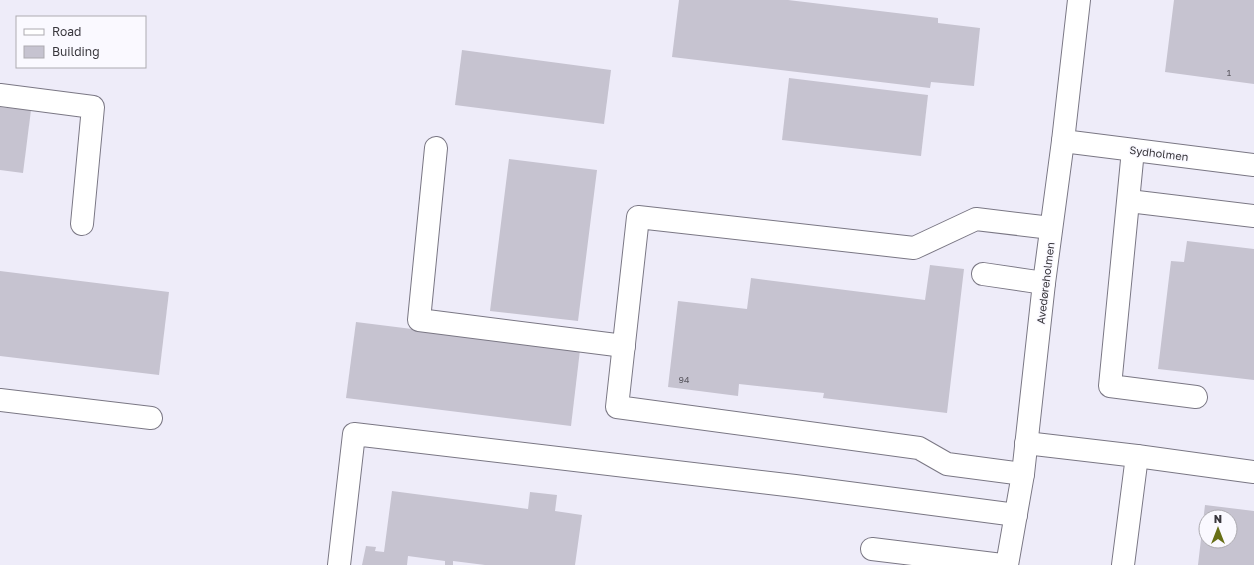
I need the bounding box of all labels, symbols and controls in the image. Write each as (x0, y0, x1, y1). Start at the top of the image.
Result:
legend (16, 16, 146, 68)
text: Road (52, 24, 81, 39)
text: Building (52, 44, 100, 59)
house number: 1 (1227, 67, 1232, 78)
street label: Sydholmen (1129, 143, 1189, 163)
street label: Avedøreholmen (1034, 241, 1056, 325)
house number: 94 (679, 374, 690, 385)
north arrow (1198, 509, 1238, 549)
text: N (1214, 512, 1222, 525)

